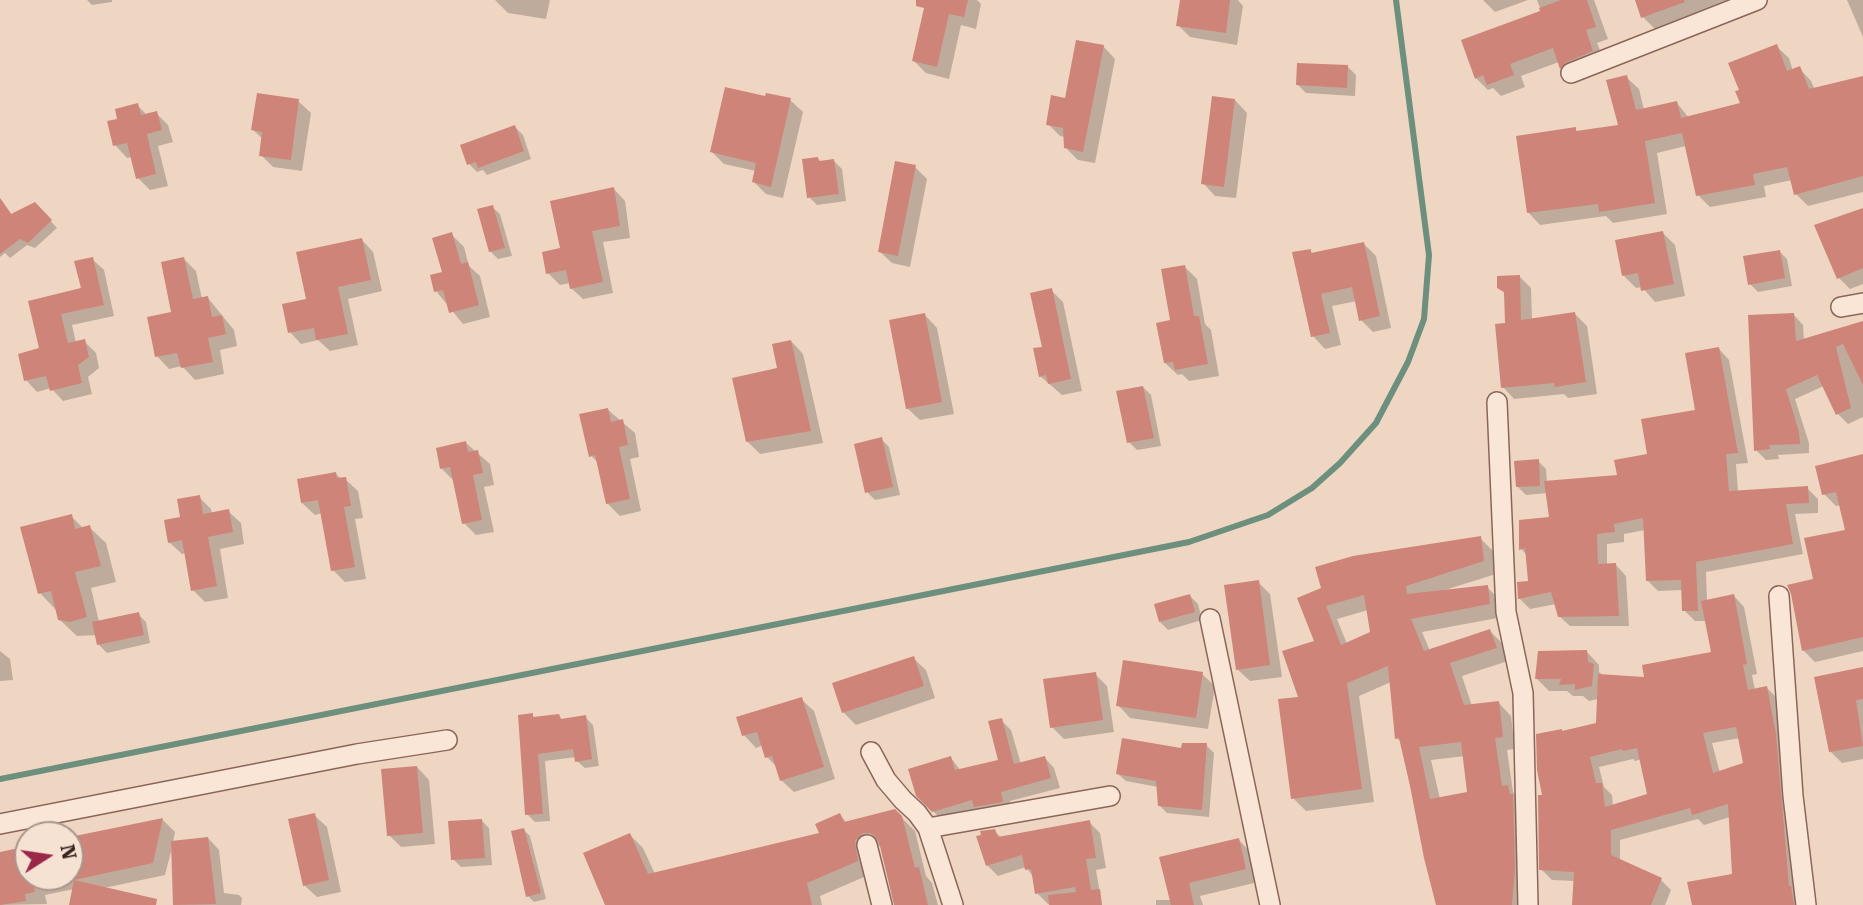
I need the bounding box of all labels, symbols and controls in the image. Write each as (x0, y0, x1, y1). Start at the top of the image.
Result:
north arrow (14, 821, 84, 891)
text: N (55, 842, 81, 861)

